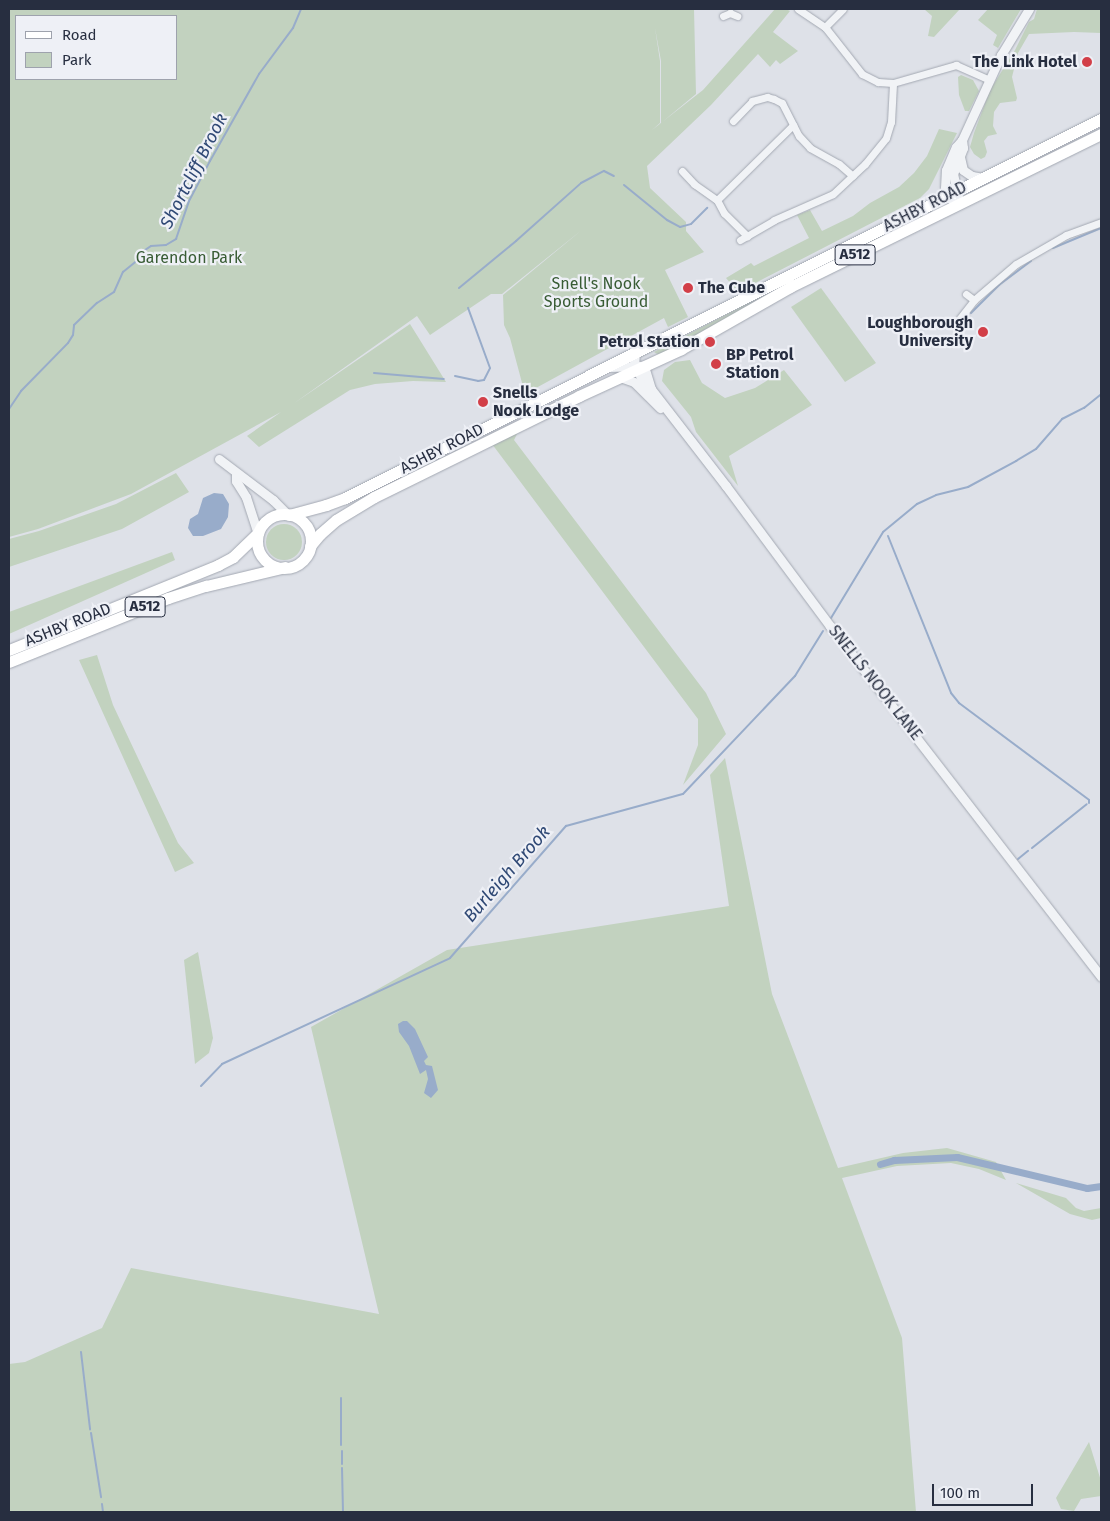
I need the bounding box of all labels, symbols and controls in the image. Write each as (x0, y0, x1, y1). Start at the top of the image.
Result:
legend (15, 15, 178, 80)
text: Road (62, 26, 97, 44)
text: Park (62, 51, 92, 69)
place label: The Link Hotel (972, 52, 1077, 72)
marker: The Link Hotel (1081, 56, 1093, 68)
water label: Shortcliff Brook (156, 110, 232, 232)
street label: ASHBY ROAD (880, 178, 970, 236)
road number: A512 (834, 242, 876, 268)
park label: Garendon Park (136, 248, 242, 268)
park label: Snell's Nook Sports Ground (544, 274, 648, 312)
place label: The Cube (698, 278, 765, 298)
marker: The Cube (682, 282, 694, 294)
place label: Loughborough University (867, 313, 973, 351)
marker: Loughborough University (977, 326, 989, 338)
place label: Petrol Station (599, 332, 700, 352)
marker: Petrol Station (704, 336, 716, 348)
place label: BP Petrol Station (726, 345, 793, 383)
marker: BP Petrol Station (710, 358, 722, 370)
place label: Snells Nook Lodge (493, 383, 579, 421)
marker: Snells Nook Lodge (477, 396, 489, 408)
street label: ASHBY ROAD (397, 420, 487, 478)
road number: A512 (124, 594, 166, 620)
street label: ASHBY ROAD (22, 599, 114, 651)
street label: SNELLS NOOK LANE (824, 622, 926, 744)
water label: Burleigh Brook (459, 821, 555, 927)
scale bar (935, 1474, 1036, 1506)
text: 100 m (940, 1484, 980, 1502)

